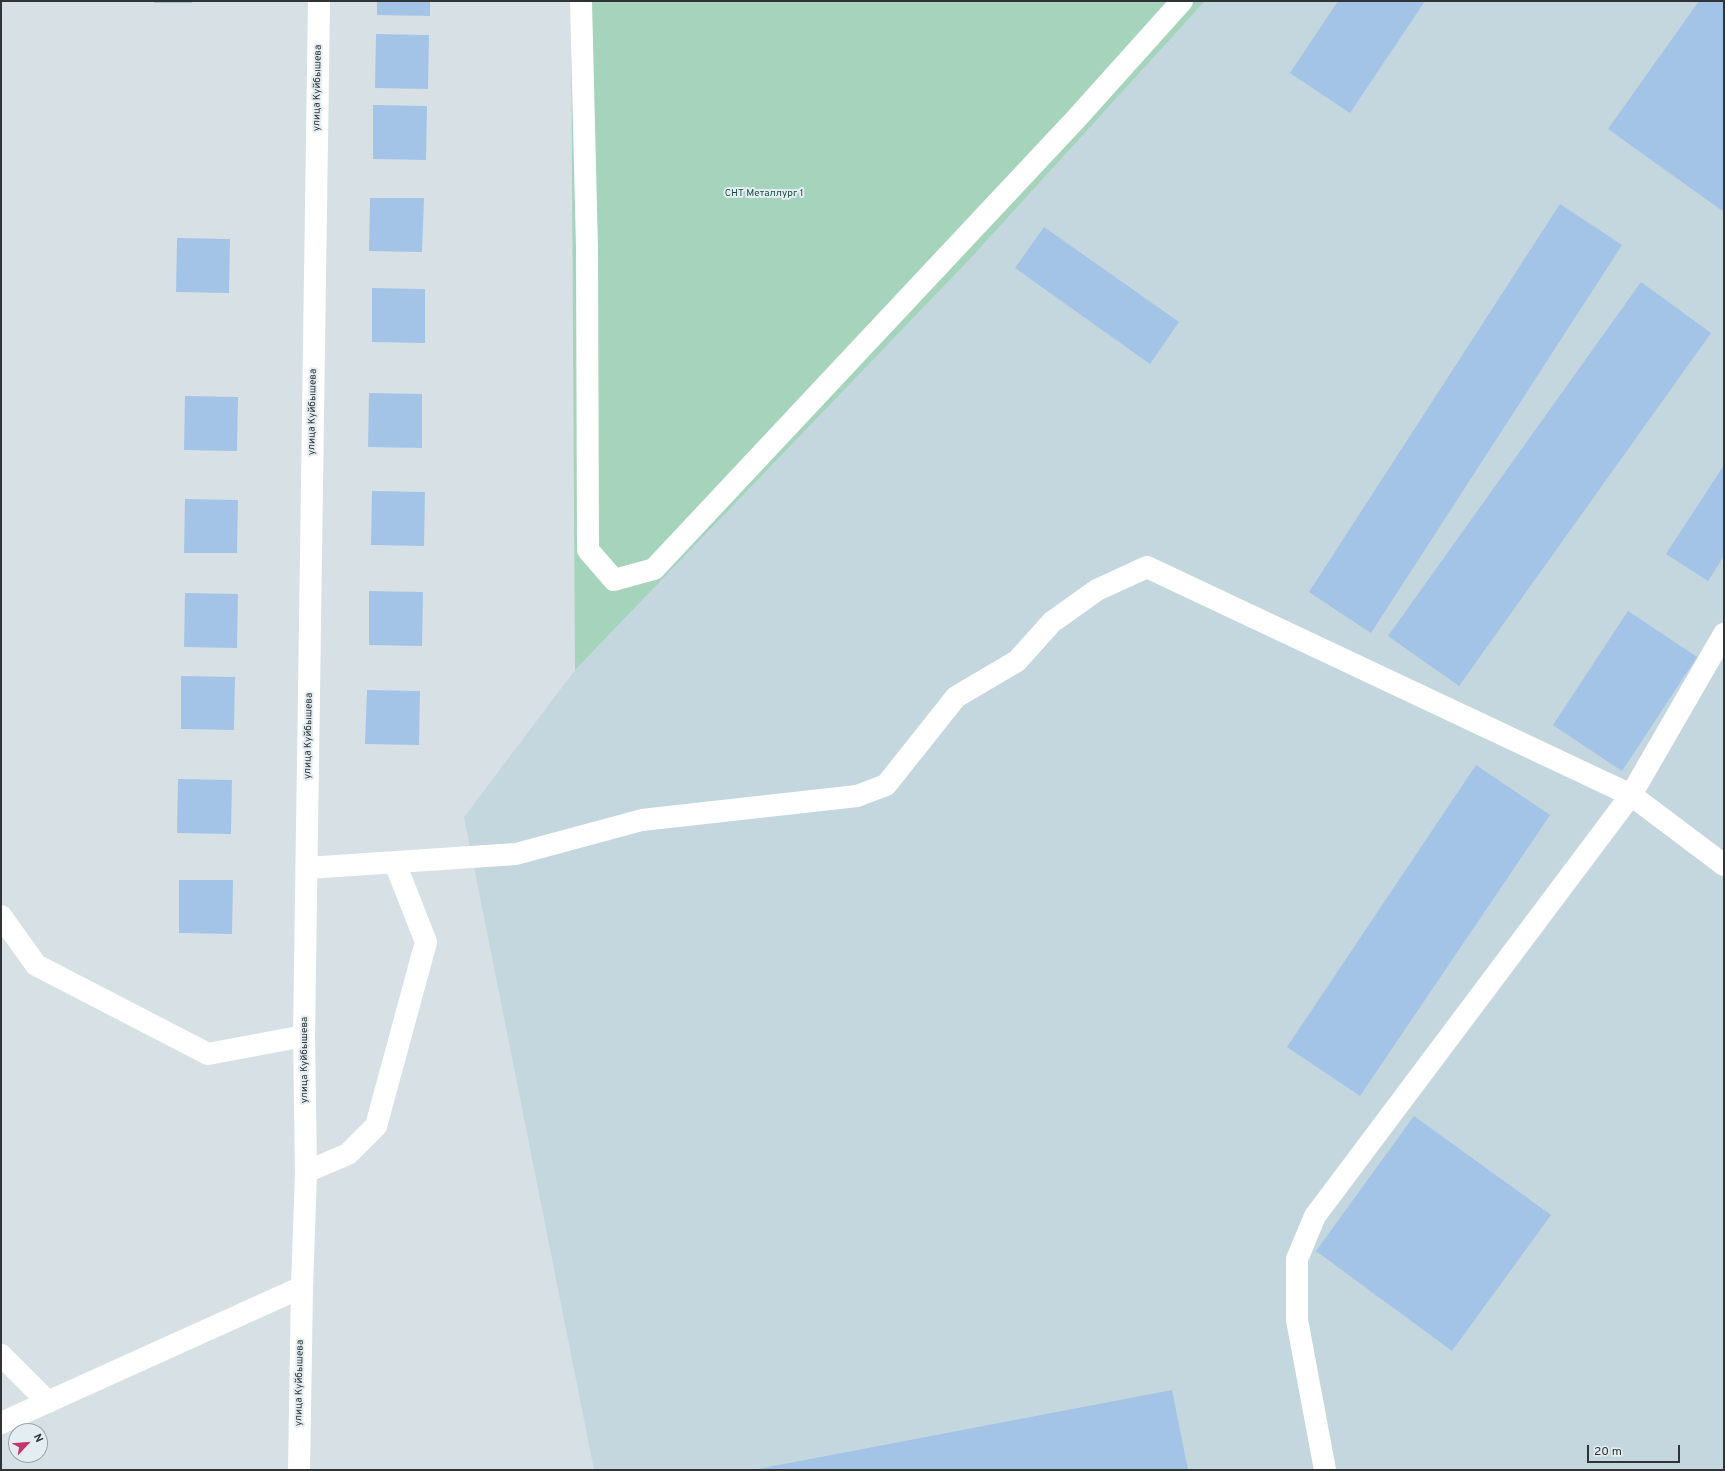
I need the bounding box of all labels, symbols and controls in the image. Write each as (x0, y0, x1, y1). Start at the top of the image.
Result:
street label: улица Куйбышева (311, 45, 325, 131)
park label: СНТ Металлург 1 (725, 188, 803, 200)
street label: улица Куйбышева (306, 369, 320, 455)
street label: улица Куйбышева (302, 693, 316, 779)
street label: улица Куйбышева (299, 1017, 311, 1103)
street label: улица Куйбышева (293, 1340, 307, 1426)
north arrow (8, 1423, 48, 1463)
text: N (30, 1432, 46, 1445)
scale bar (1589, 1437, 1682, 1463)
text: 20 m (1594, 1444, 1622, 1460)

